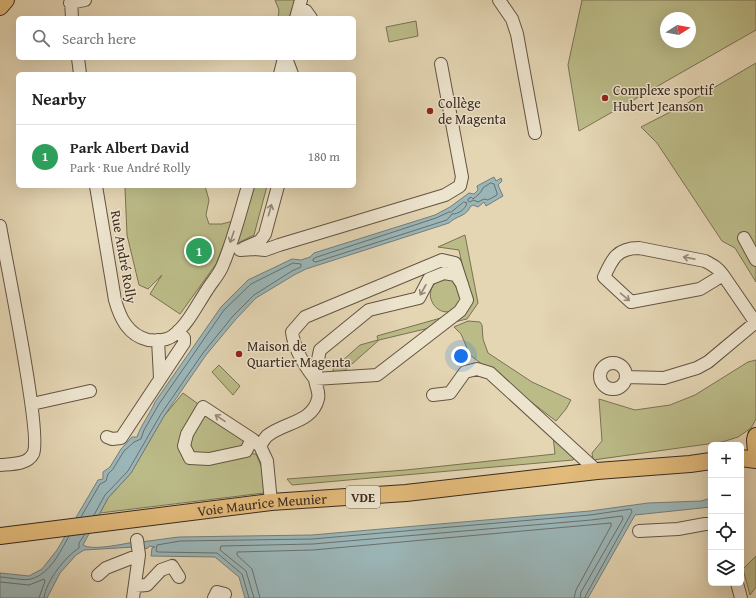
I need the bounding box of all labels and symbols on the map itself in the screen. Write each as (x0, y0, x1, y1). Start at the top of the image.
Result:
north arrow (660, 12, 696, 48)
place label: Complexe sportif Hubert Jeanson (613, 80, 714, 116)
place label: Collège de Magenta (438, 93, 507, 129)
marker: Complexe sportif Hubert Jeanson (600, 93, 610, 103)
marker: Collège de Magenta (425, 106, 435, 116)
one-way arrow (267, 204, 274, 217)
street label: Rue André Rolly (106, 209, 142, 305)
one-way arrow (228, 230, 236, 242)
pin: 1 (186, 236, 212, 266)
one-way arrow (683, 253, 696, 261)
one-way arrow (419, 284, 426, 296)
one-way arrow (620, 292, 631, 301)
place label: Maison de Quartier Magenta (247, 336, 351, 372)
your location (451, 346, 471, 366)
marker: Maison de Quartier Magenta (234, 349, 244, 359)
one-way arrow (215, 414, 226, 422)
road number: VDE (346, 486, 380, 508)
street label: Voie Maurice Meunier (196, 488, 328, 521)

